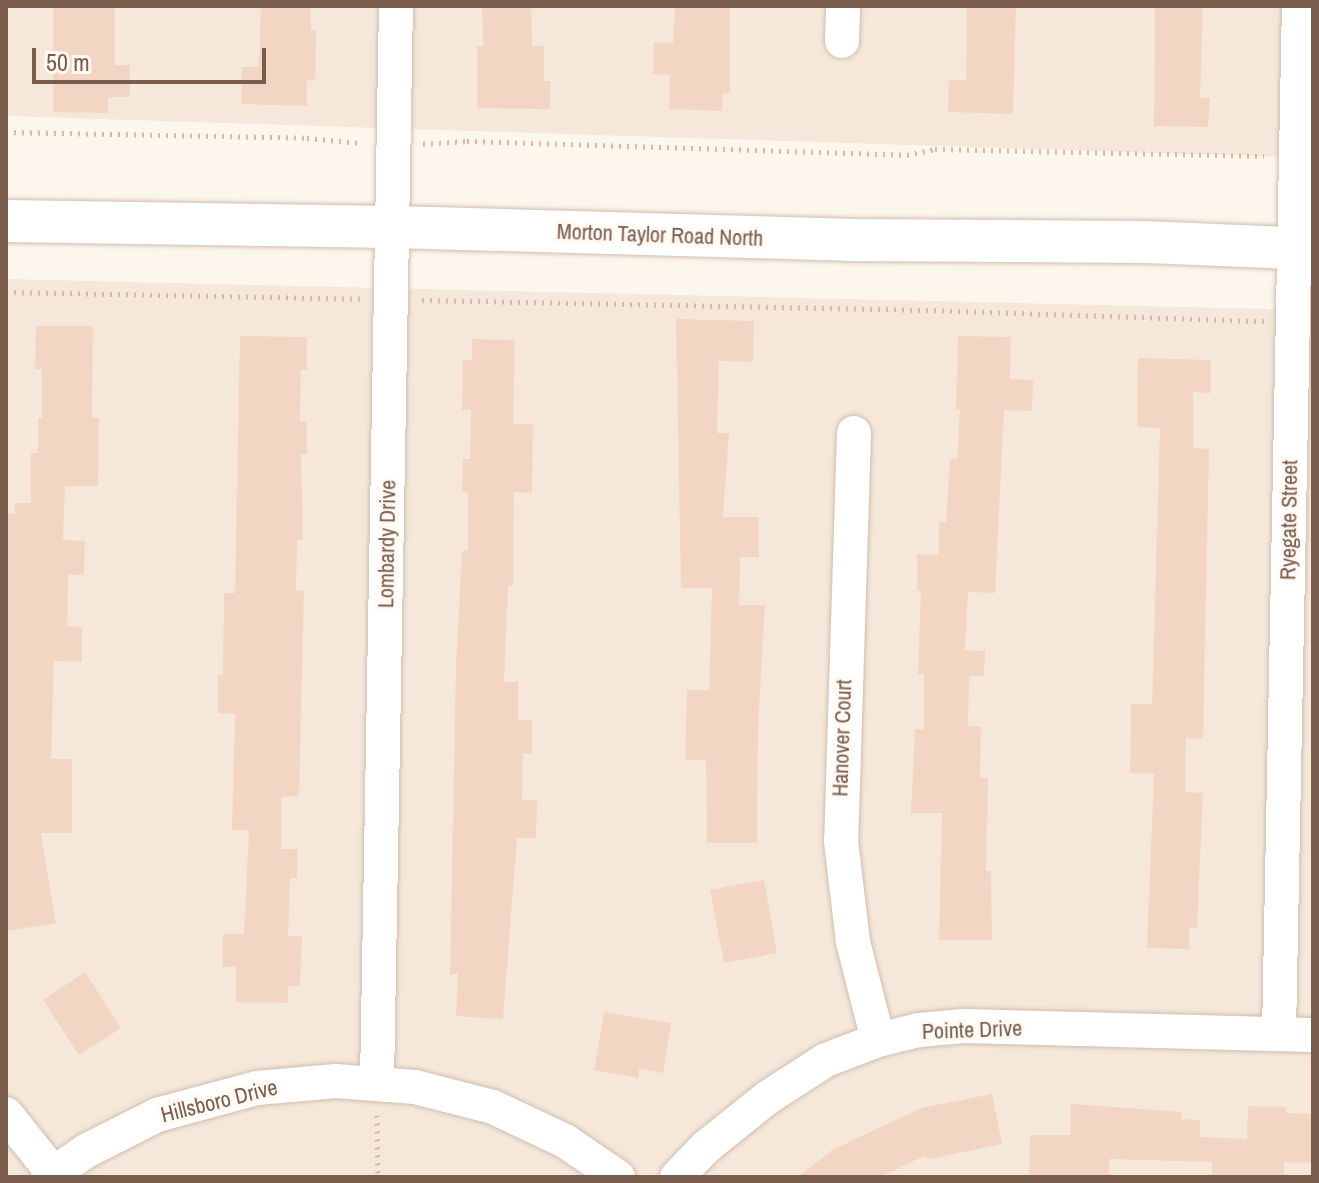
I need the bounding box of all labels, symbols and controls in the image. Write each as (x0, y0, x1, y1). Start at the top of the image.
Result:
scale bar (36, 32, 270, 82)
text: 50 m (46, 46, 90, 78)
street label: Morton Taylor Road North (556, 218, 764, 252)
street label: Ryegate Street (1275, 460, 1303, 580)
street label: Lombardy Drive (373, 480, 401, 608)
street label: Hanover Court (827, 679, 857, 797)
street label: Pointe Drive (921, 1015, 1023, 1045)
street label: Hillsboro Drive (158, 1074, 280, 1128)

